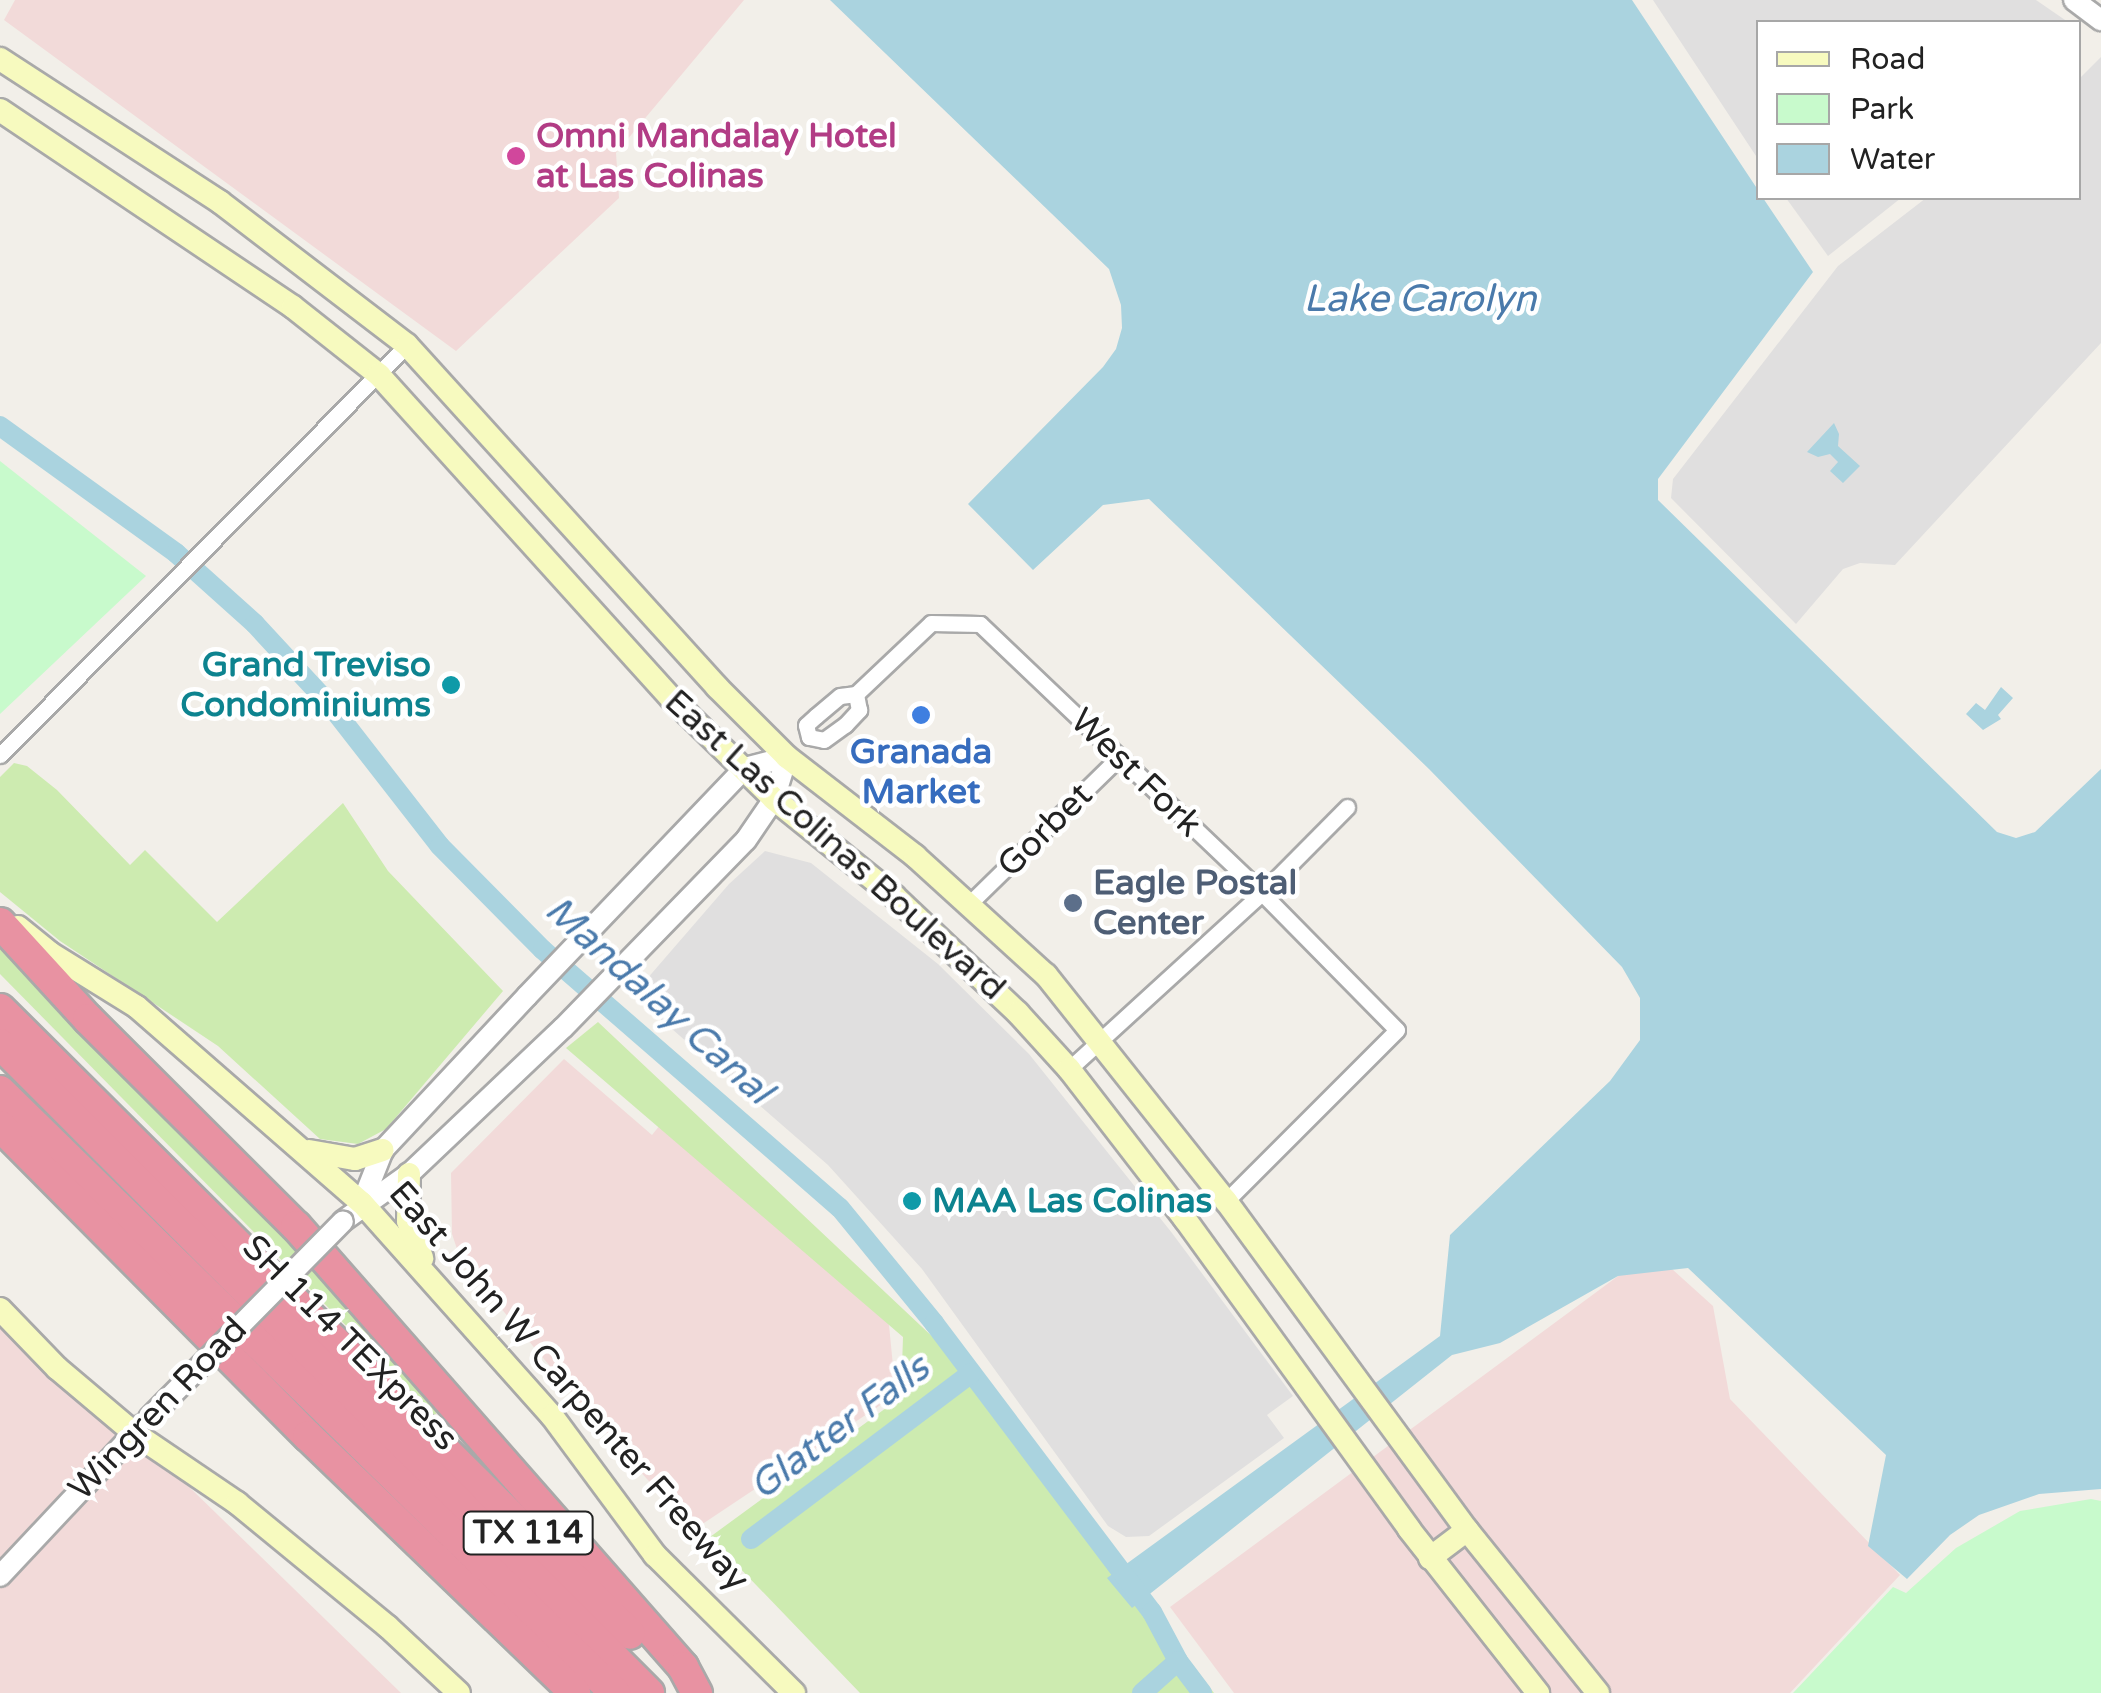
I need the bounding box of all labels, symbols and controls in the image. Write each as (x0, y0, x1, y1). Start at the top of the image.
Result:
legend (1756, 20, 2081, 200)
text: Road (1850, 41, 1925, 78)
text: Park (1850, 91, 1914, 128)
place label: Omni Mandalay Hotel at Las Colinas (536, 115, 897, 197)
text: Water (1850, 141, 1935, 178)
marker: Omni Mandalay Hotel at Las Colinas (505, 145, 527, 167)
water label: Lake Carolyn (1304, 277, 1536, 323)
place label: Grand Treviso Condominiums (180, 644, 431, 726)
marker: Grand Treviso Condominiums (440, 674, 462, 696)
street label: East Las Colinas Boulevard (656, 681, 1014, 1009)
street label: West Fork (1062, 700, 1210, 846)
marker: Granada Market (910, 704, 932, 726)
place label: Granada Market (850, 731, 992, 813)
street label: Gorbet (989, 774, 1101, 886)
place label: Eagle Postal Center (1093, 862, 1297, 944)
water label: Mandalay Canal (535, 887, 781, 1115)
marker: Eagle Postal Center (1062, 892, 1084, 914)
street label: East John W Carpenter Freeway (380, 1173, 758, 1599)
place label: MAA Las Colinas (932, 1180, 1212, 1222)
marker: MAA Las Colinas (901, 1190, 923, 1212)
street label: SH 114 TEXpress (234, 1227, 466, 1459)
street label: Wingren Road (60, 1309, 256, 1509)
water label: Glatter Falls (741, 1346, 939, 1510)
road number: TX 114 (460, 1506, 596, 1560)

